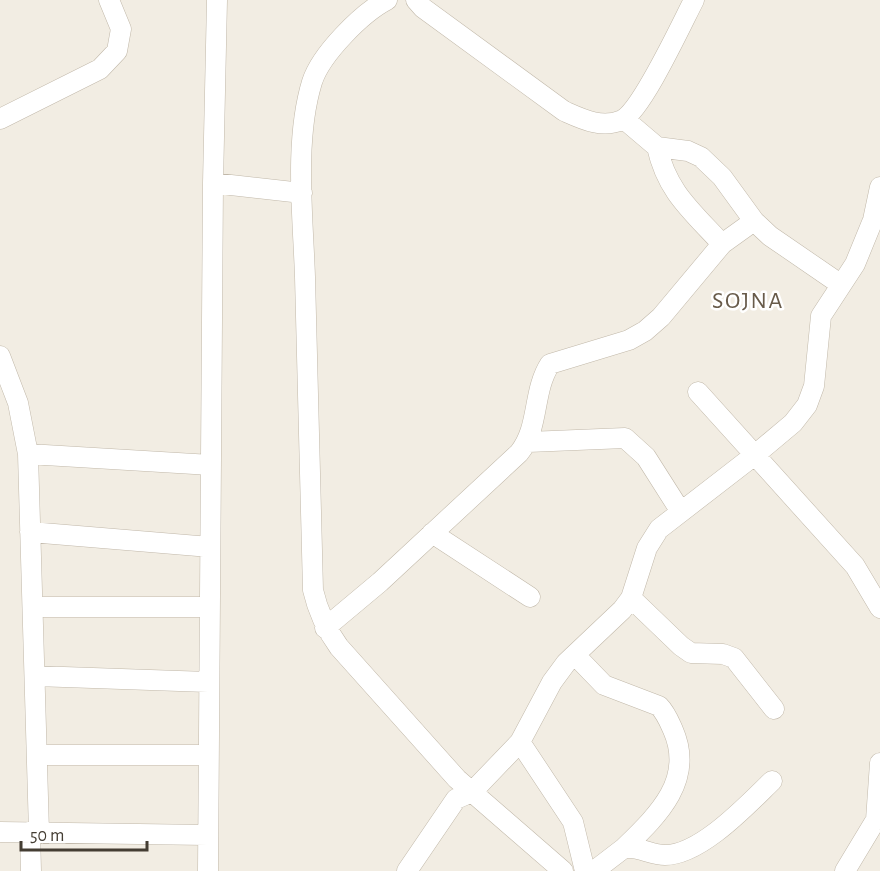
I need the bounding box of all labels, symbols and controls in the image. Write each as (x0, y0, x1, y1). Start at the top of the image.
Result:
district label: SOJNA (712, 289, 784, 313)
scale bar (21, 814, 147, 852)
text: 50 m (30, 827, 64, 845)

